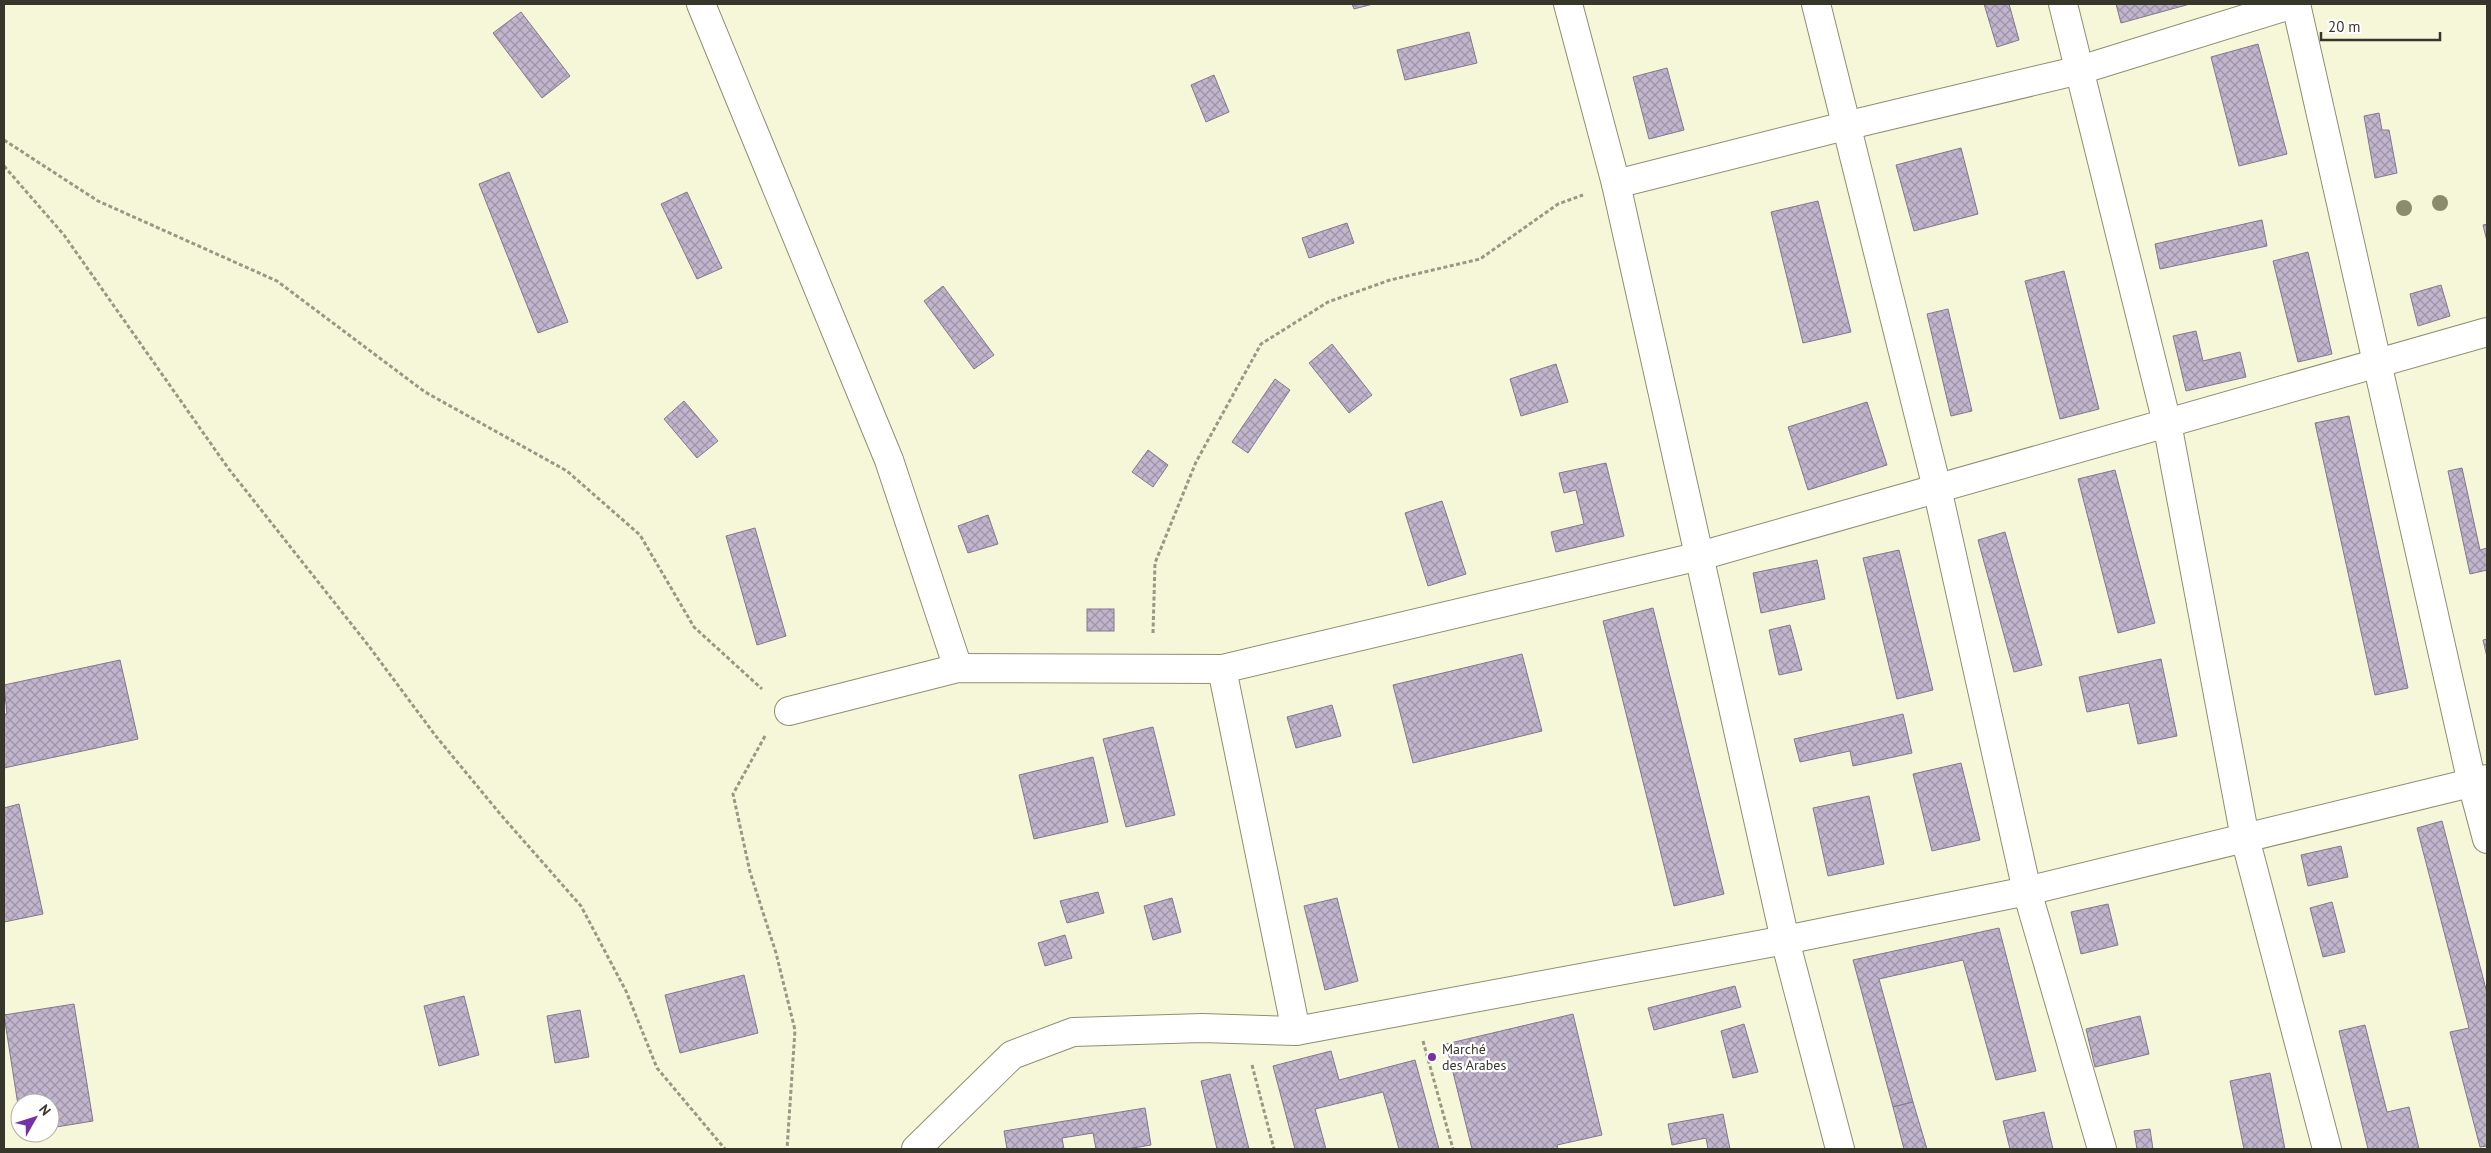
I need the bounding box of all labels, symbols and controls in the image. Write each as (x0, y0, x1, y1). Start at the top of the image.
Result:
scale bar (2321, 10, 2440, 42)
text: 20 m (2328, 17, 2361, 36)
place label: Marché des Arabes (1442, 1040, 1506, 1074)
marker: Marché des Arabes (1426, 1051, 1438, 1063)
north arrow (10, 1093, 60, 1143)
text: N (35, 1101, 55, 1119)

